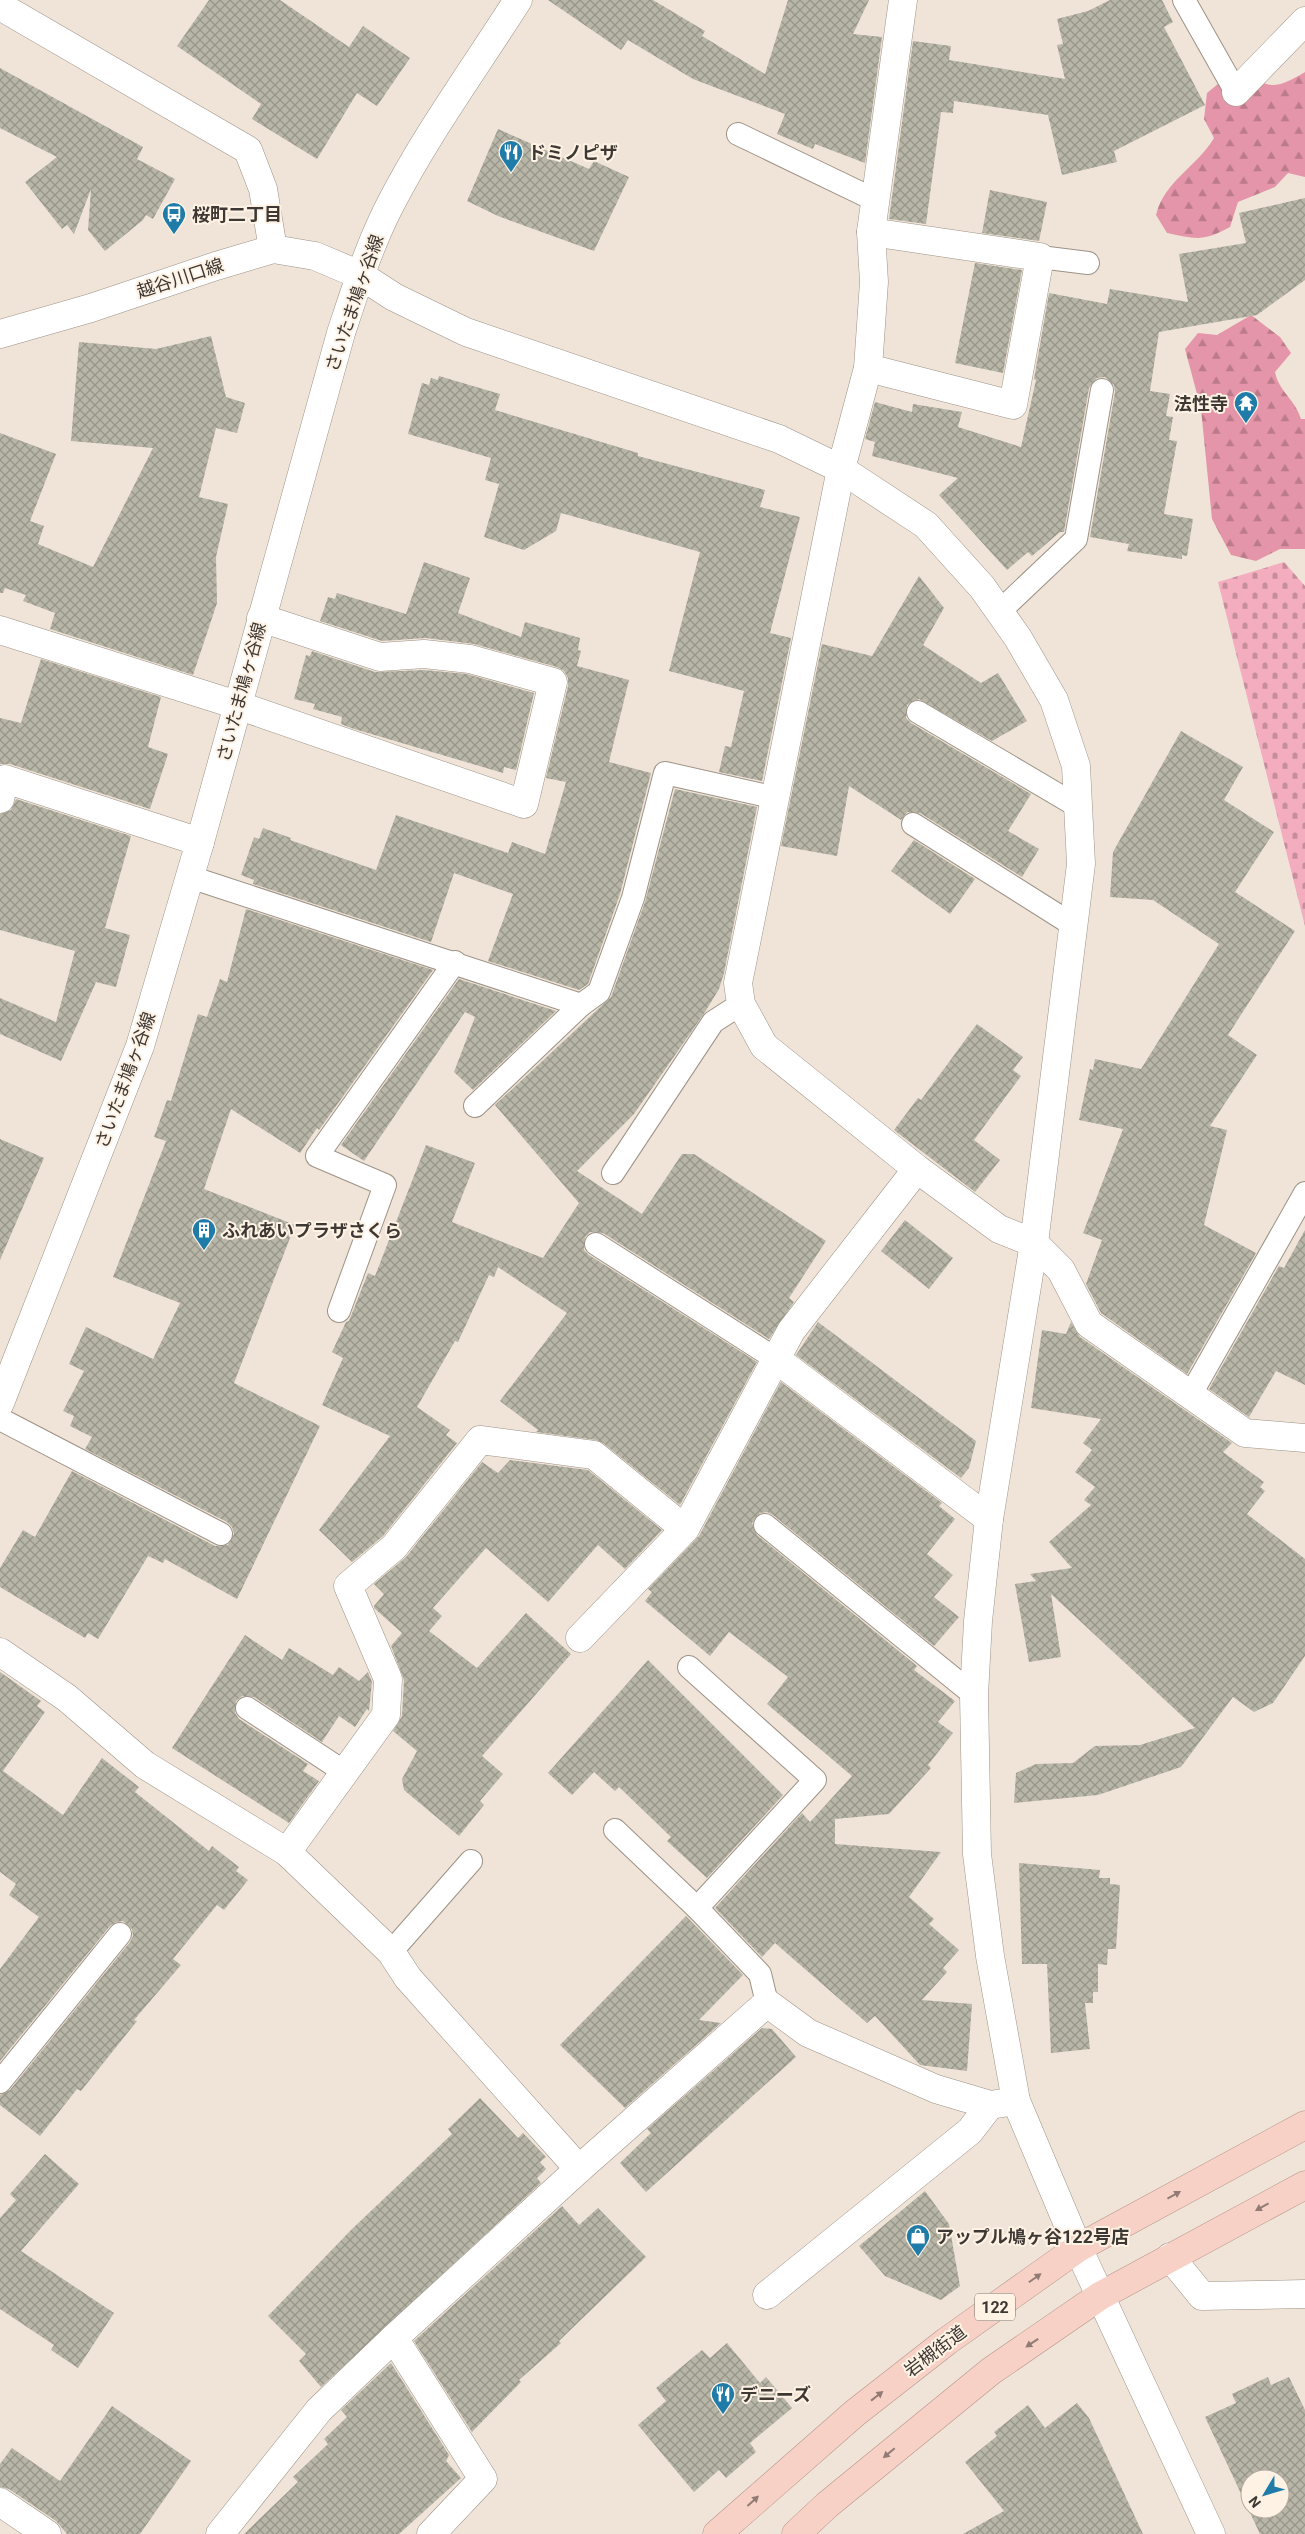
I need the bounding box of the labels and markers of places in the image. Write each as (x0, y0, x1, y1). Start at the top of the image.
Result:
restaurant icon: ドミノピザ (498, 139, 524, 173)
place label: ドミノピザ (528, 142, 618, 163)
bus stop icon: 桜町二丁目 (161, 201, 187, 235)
place label: 桜町二丁目 (192, 204, 282, 225)
temple icon: 法性寺 (1233, 390, 1259, 424)
place label: 法性寺 (1174, 393, 1228, 414)
building icon: ふれあいプラザさくら (191, 1217, 217, 1251)
place label: ふれあいプラザさくら (222, 1220, 402, 1241)
shop icon: アップル鳩ヶ谷122号店 (905, 2223, 931, 2257)
place label: アップル鳩ヶ谷122号店 (936, 2226, 1129, 2247)
restaurant icon: デニーズ (710, 2381, 736, 2415)
place label: デニーズ (740, 2384, 811, 2405)

